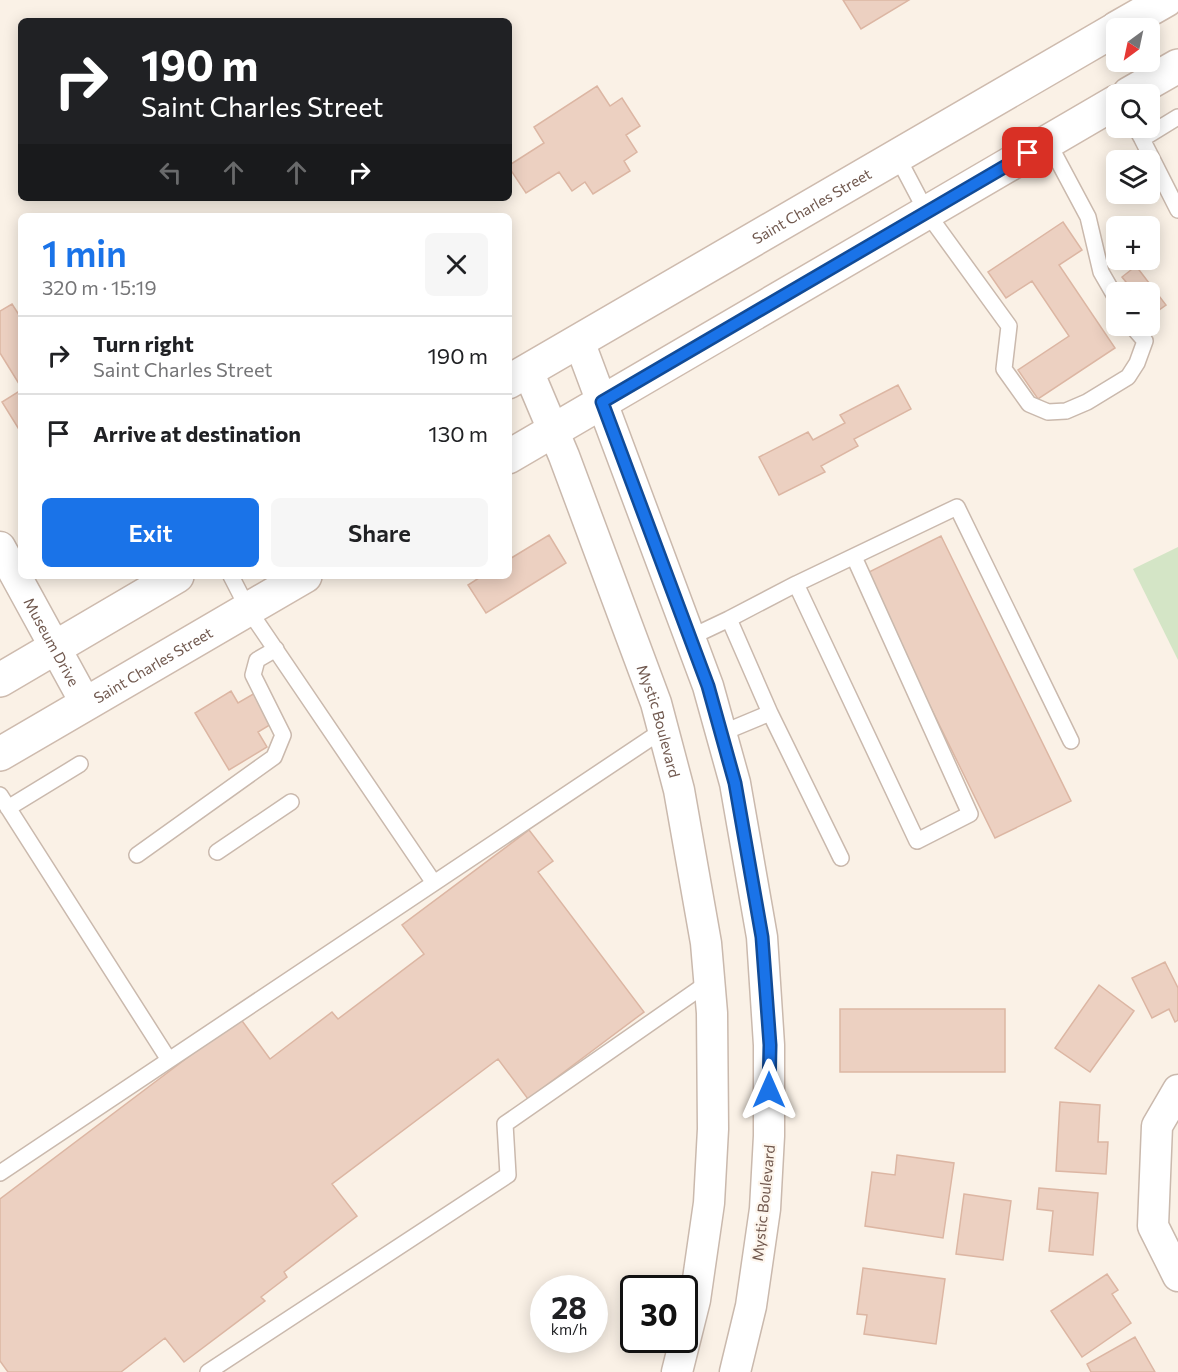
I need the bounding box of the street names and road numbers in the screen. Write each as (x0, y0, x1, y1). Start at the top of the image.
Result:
street label: Saint Charles Street (749, 164, 874, 247)
street label: Museum Drive (20, 594, 83, 689)
street label: Saint Charles Street (90, 623, 216, 707)
street label: Mystic Boulevard (633, 662, 684, 779)
street label: Mystic Boulevard (748, 1144, 778, 1262)

